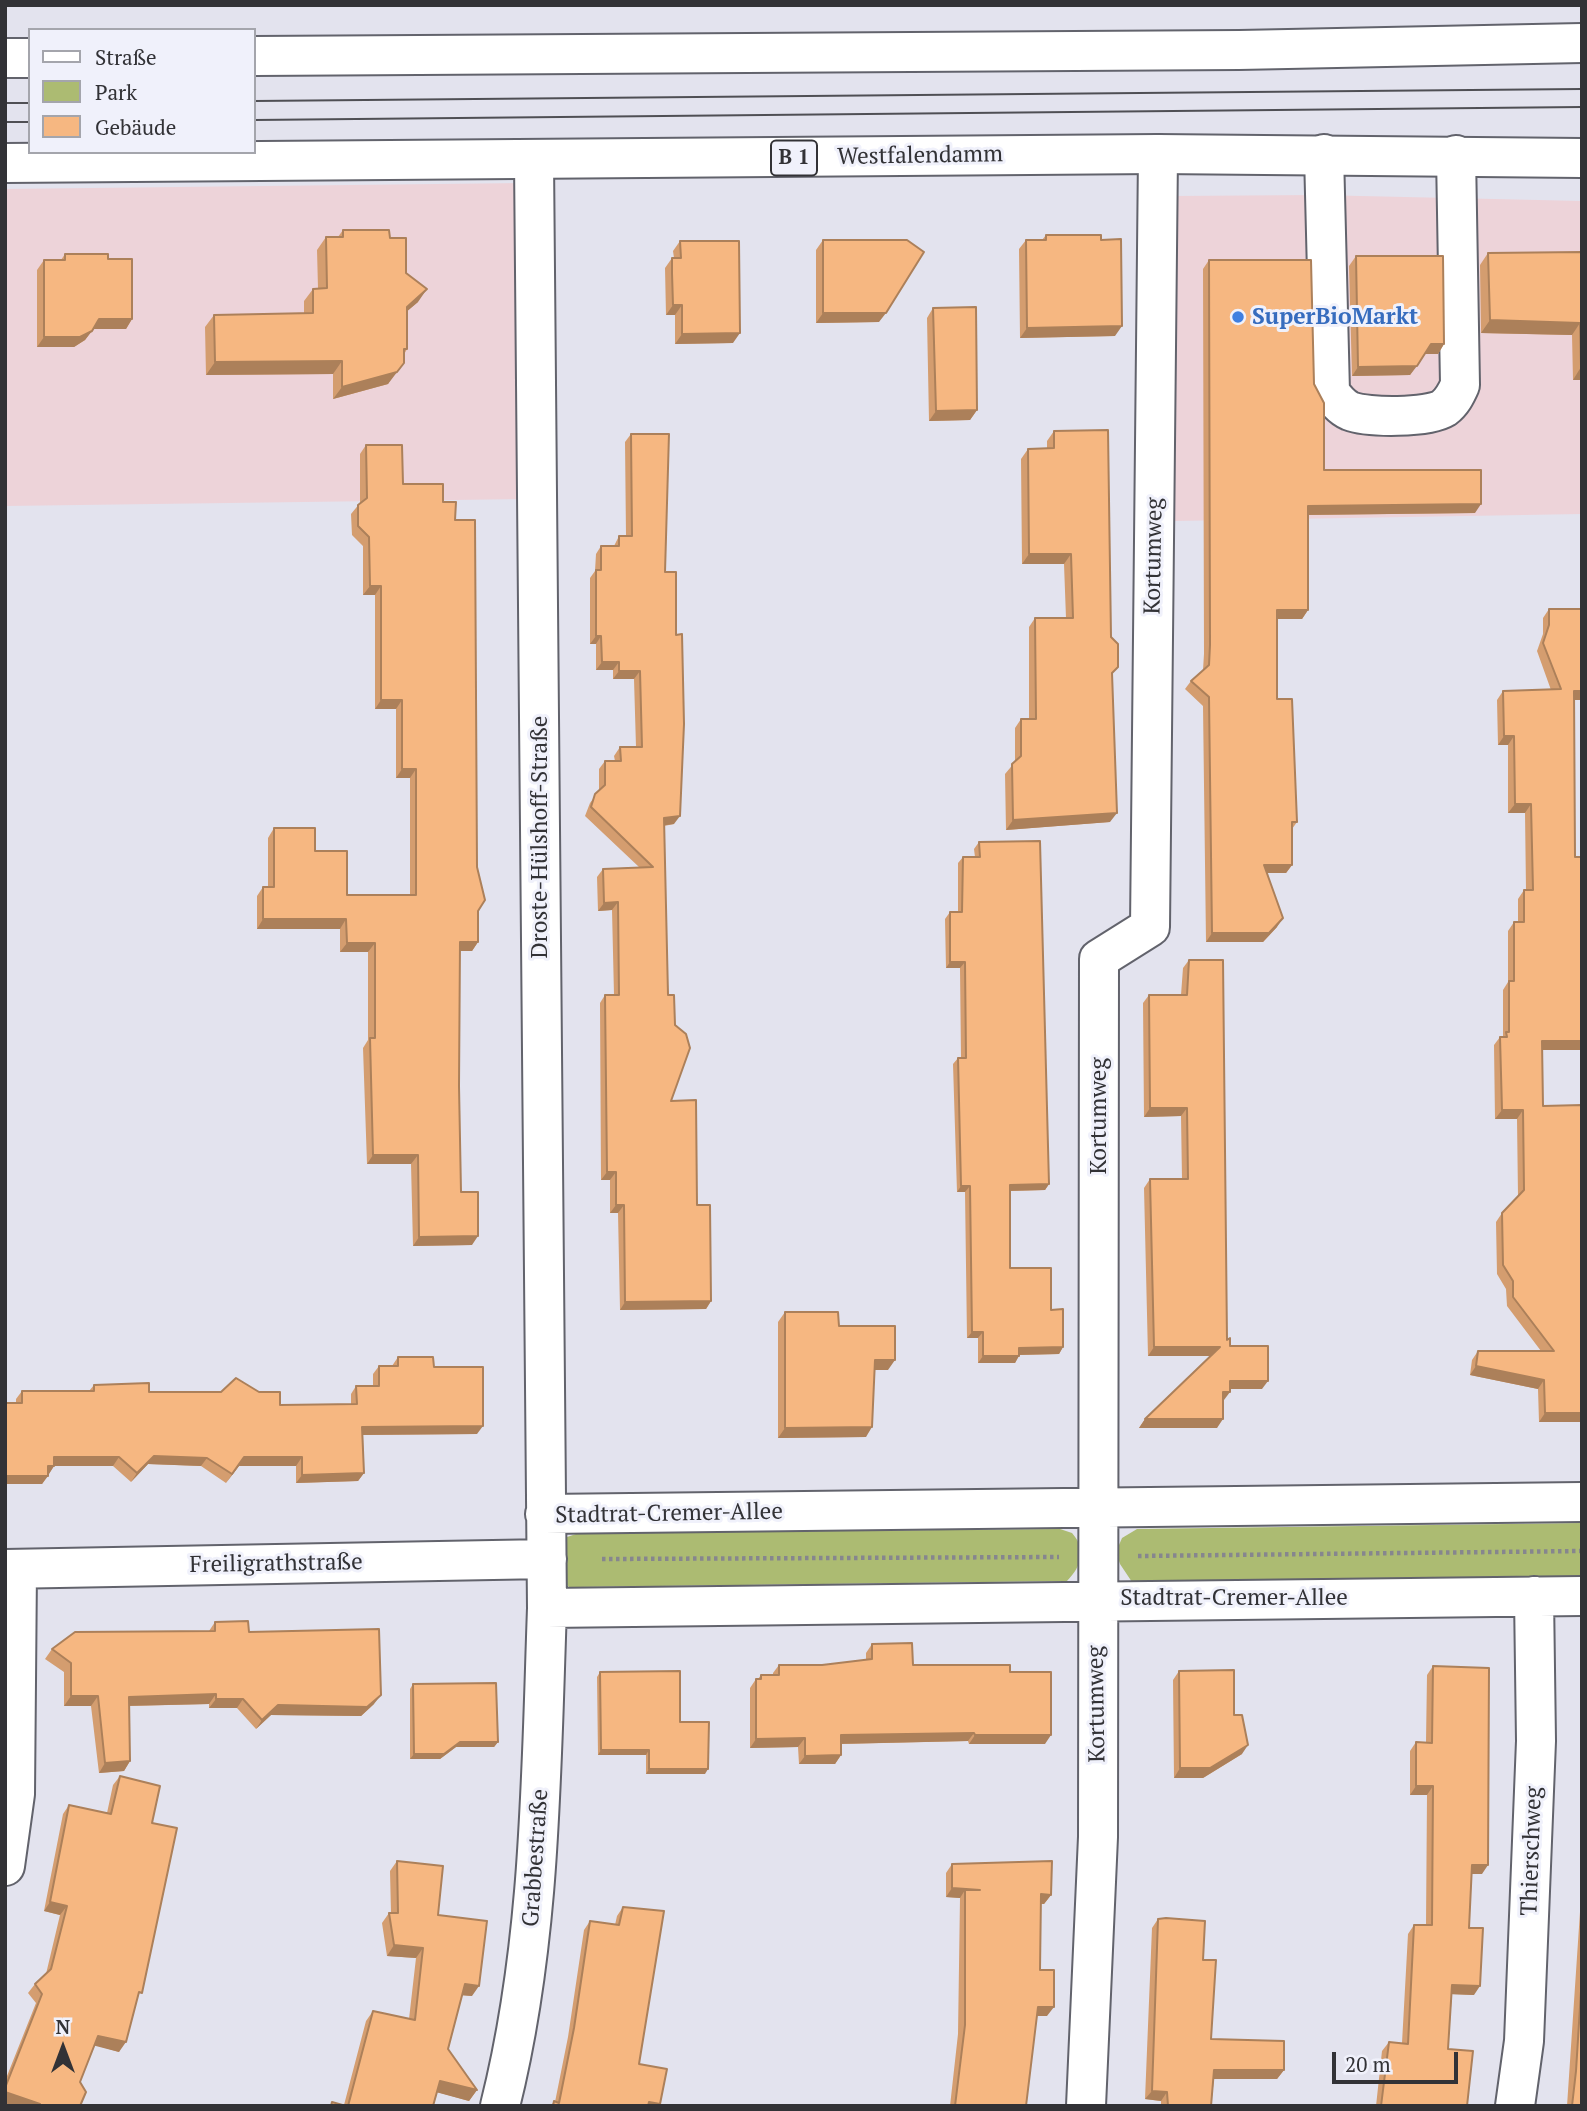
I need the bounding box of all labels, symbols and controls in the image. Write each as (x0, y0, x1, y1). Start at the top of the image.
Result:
legend (28, 28, 256, 154)
text: Straße (95, 43, 157, 71)
text: Park (95, 78, 137, 106)
text: Gebäude (95, 113, 176, 141)
road number: B 1 (771, 140, 817, 176)
street label: Westfalendamm (837, 141, 1003, 171)
place label: SuperBioMarkt (1252, 303, 1418, 331)
marker: SuperBioMarkt (1230, 309, 1246, 325)
street label: Kortumweg (1139, 497, 1169, 615)
street label: Droste-Hülshoff-Straße (526, 716, 554, 958)
street label: Kortumweg (1085, 1057, 1113, 1175)
street label: Stadtrat-Cremer-Allee (555, 1498, 783, 1530)
street label: Freiligrathstraße (189, 1549, 363, 1579)
street label: Stadtrat-Cremer-Allee (1120, 1584, 1348, 1612)
street label: Kortumweg (1082, 1645, 1112, 1763)
street label: Thierschweg (1516, 1786, 1548, 1916)
street label: Grabbestraße (517, 1788, 555, 1928)
north arrow (28, 2013, 98, 2083)
text: N (56, 2014, 70, 2039)
scale bar (1335, 2038, 1461, 2082)
text: 20 m (1345, 2050, 1391, 2078)

